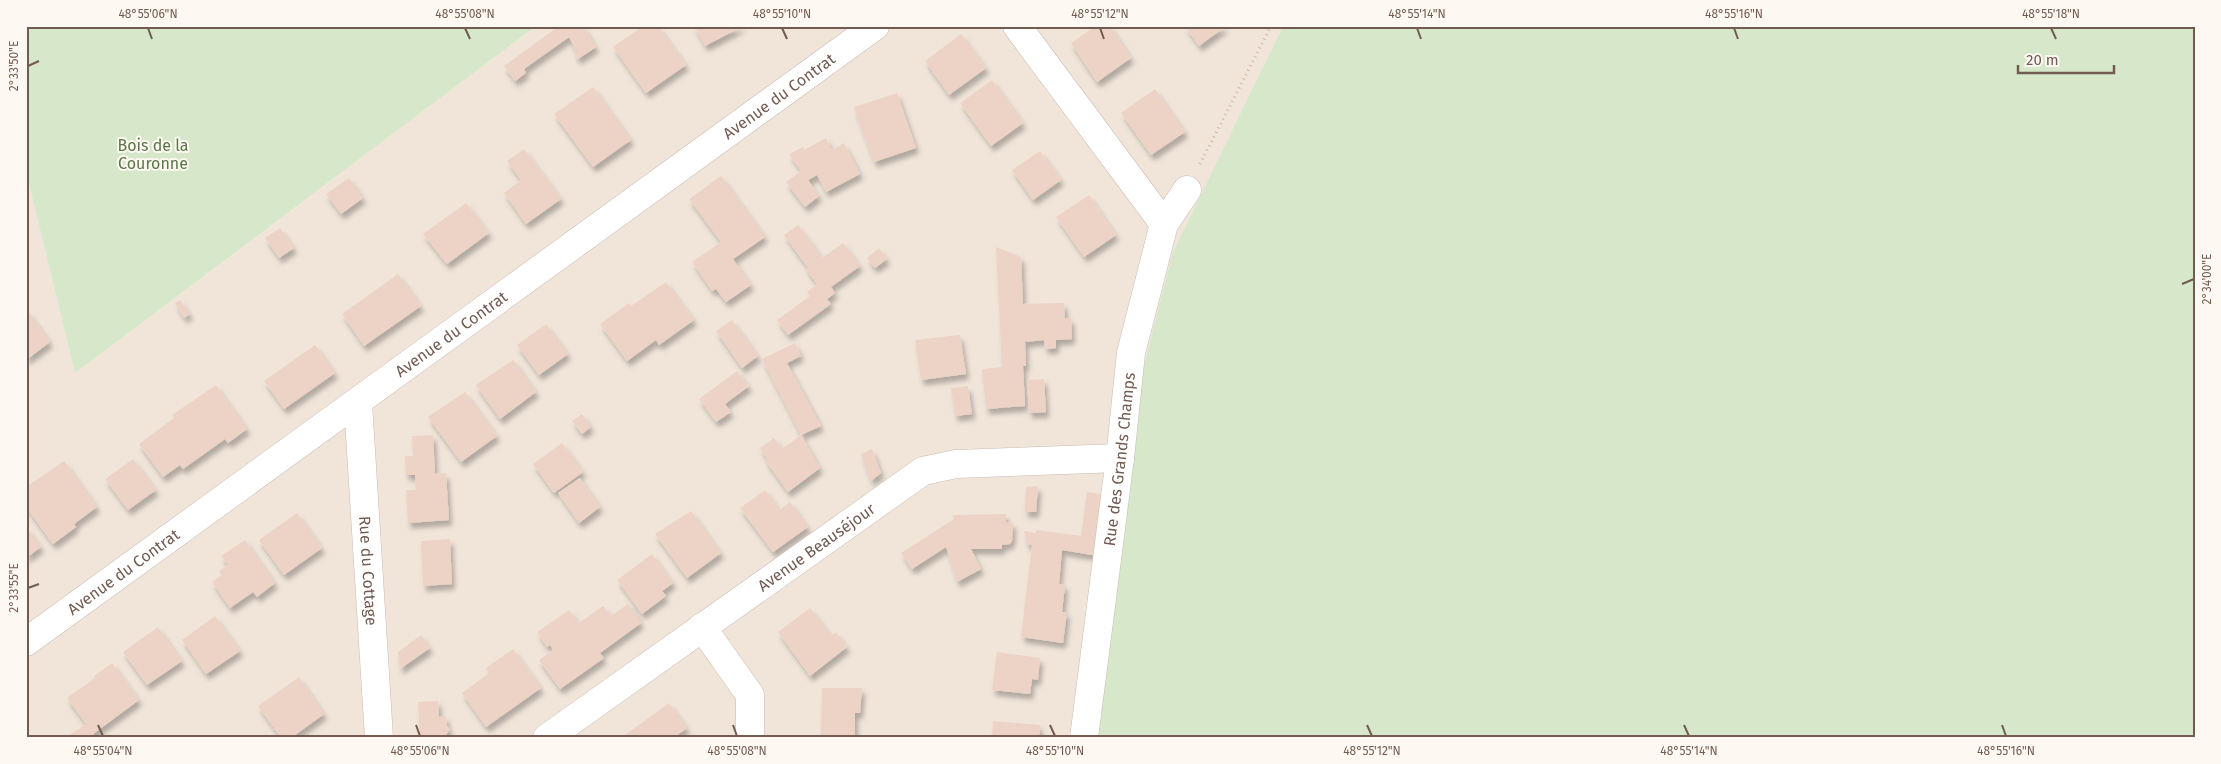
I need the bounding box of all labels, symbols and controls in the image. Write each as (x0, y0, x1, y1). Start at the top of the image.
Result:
text: 48°55'06"N (118, 7, 178, 21)
text: 48°55'08"N (435, 7, 495, 21)
text: 48°55'10"N (753, 7, 811, 21)
text: 48°55'12"N (1071, 7, 1129, 21)
text: 48°55'14"N (1388, 7, 1446, 21)
text: 48°55'16"N (1705, 7, 1763, 21)
text: 48°55'18"N (2022, 7, 2080, 21)
text: 2°33'50"E (7, 41, 21, 91)
scale bar (2018, 42, 2115, 74)
street label: Avenue du Contrat (719, 49, 839, 143)
text: 20 m (2026, 51, 2059, 69)
park label: Bois de la Couronne (117, 136, 189, 173)
text: 2°34'00"E (2200, 254, 2214, 304)
street label: Avenue du Contrat (391, 287, 511, 381)
street label: Rue des Grands Champs (1100, 371, 1139, 547)
street label: Avenue Beauséjour (754, 499, 879, 595)
street label: Rue du Cottage (355, 515, 381, 626)
street label: Avenue du Contrat (64, 525, 183, 619)
text: 2°33'55"E (7, 563, 21, 613)
text: 48°55'04"N (74, 744, 132, 758)
text: 48°55'06"N (390, 744, 450, 758)
text: 48°55'08"N (707, 744, 767, 758)
text: 48°55'10"N (1026, 744, 1084, 758)
text: 48°55'12"N (1343, 744, 1401, 758)
text: 48°55'14"N (1660, 744, 1718, 758)
text: 48°55'16"N (1977, 744, 2035, 758)

